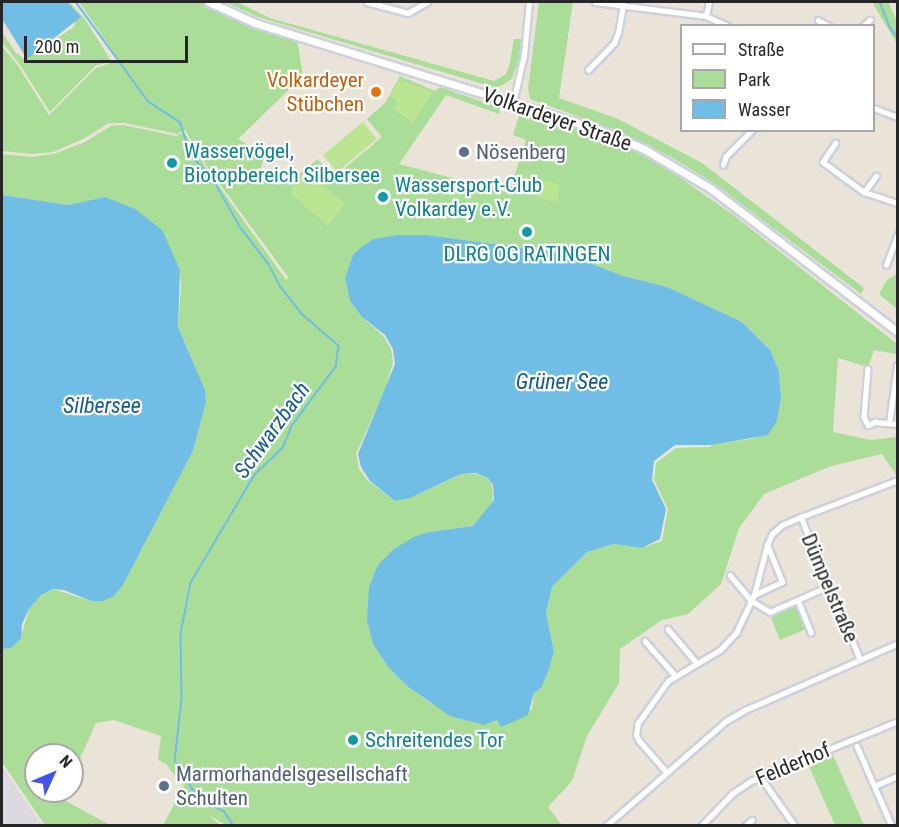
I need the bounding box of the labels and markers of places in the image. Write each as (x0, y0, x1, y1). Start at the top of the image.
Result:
place label: Volkardeyer Stübchen (267, 67, 364, 117)
marker: Volkardeyer Stübchen (369, 85, 383, 99)
place label: Wasservögel, Biotopbereich Silbersee (184, 138, 380, 188)
place label: Nösenberg (476, 139, 566, 165)
marker: Nösenberg (457, 145, 471, 159)
marker: Wasservögel, Biotopbereich Silbersee (165, 156, 179, 170)
place label: Wassersport-Club Volkardey e.V. (395, 172, 542, 222)
marker: Wassersport-Club Volkardey e.V. (376, 190, 390, 204)
marker: DLRG OG RATINGEN (520, 225, 534, 239)
place label: DLRG OG RATINGEN (443, 241, 611, 267)
place label: Schreitendes Tor (365, 727, 504, 753)
marker: Schreitendes Tor (346, 733, 360, 747)
place label: Marmorhandelsgesellschaft Schulten (176, 761, 408, 811)
marker: Marmorhandelsgesellschaft Schulten (157, 779, 171, 793)

